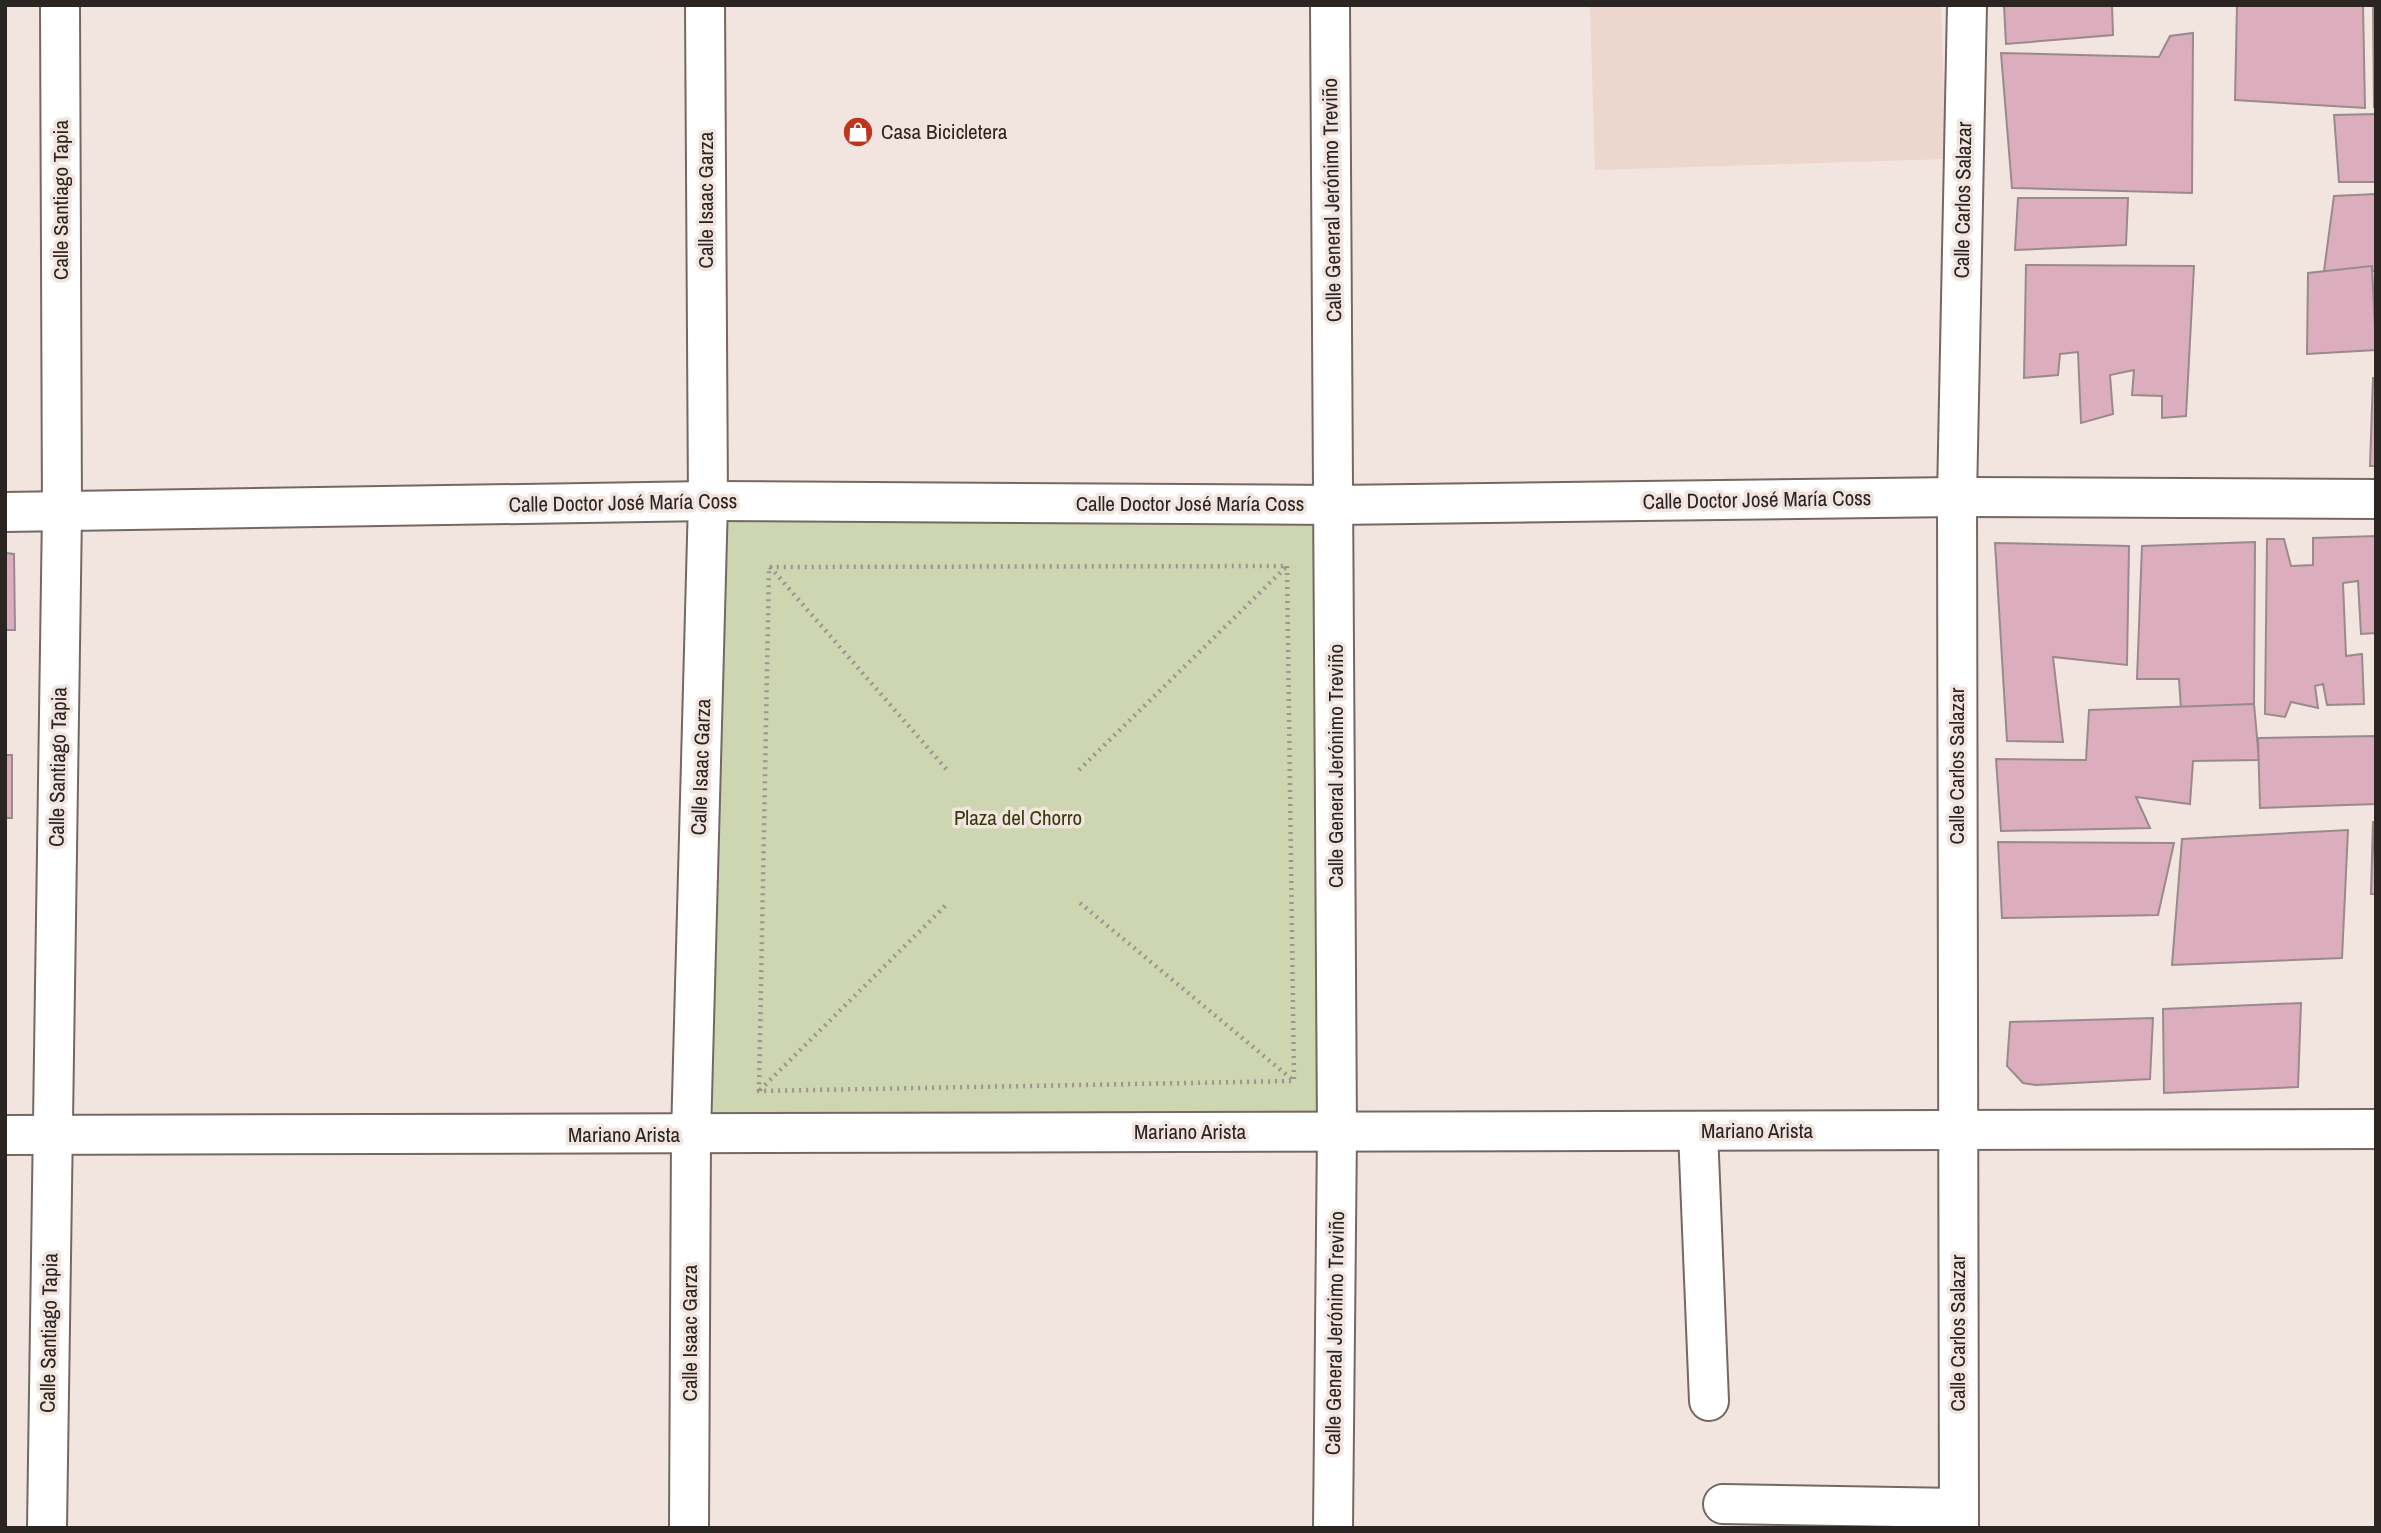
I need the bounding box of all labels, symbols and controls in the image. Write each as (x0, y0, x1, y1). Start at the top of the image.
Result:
street label: Calle General Jerónimo Treviño (1315, 78, 1348, 322)
shop icon: Casa Bicicletera (841, 115, 875, 149)
place label: Casa Bicicletera (881, 117, 1008, 146)
street label: Calle Santiago Tapia (46, 120, 75, 280)
street label: Calle Carlos Salazar (1947, 121, 1978, 279)
street label: Calle Isaac Garza (691, 131, 720, 268)
street label: Calle Doctor José María Coss (1642, 483, 1872, 516)
street label: Calle Doctor José María Coss (508, 486, 738, 519)
street label: Calle Doctor José María Coss (1076, 489, 1304, 518)
street label: Calle General Jerónimo Treviño (1321, 644, 1350, 888)
street label: Calle Santiago Tapia (42, 686, 73, 847)
street label: Calle Carlos Salazar (1942, 687, 1971, 844)
street label: Calle Isaac Garza (684, 698, 717, 836)
park label: Plaza del Chorro (954, 803, 1082, 832)
street label: Mariano Arista (1701, 1116, 1813, 1145)
street label: Mariano Arista (1134, 1117, 1246, 1146)
street label: Mariano Arista (568, 1120, 680, 1149)
street label: Calle General Jerónimo Treviño (1318, 1211, 1351, 1455)
street label: Calle Santiago Tapia (33, 1252, 64, 1413)
street label: Calle Carlos Salazar (1943, 1254, 1972, 1411)
street label: Calle Isaac Garza (675, 1264, 704, 1401)

